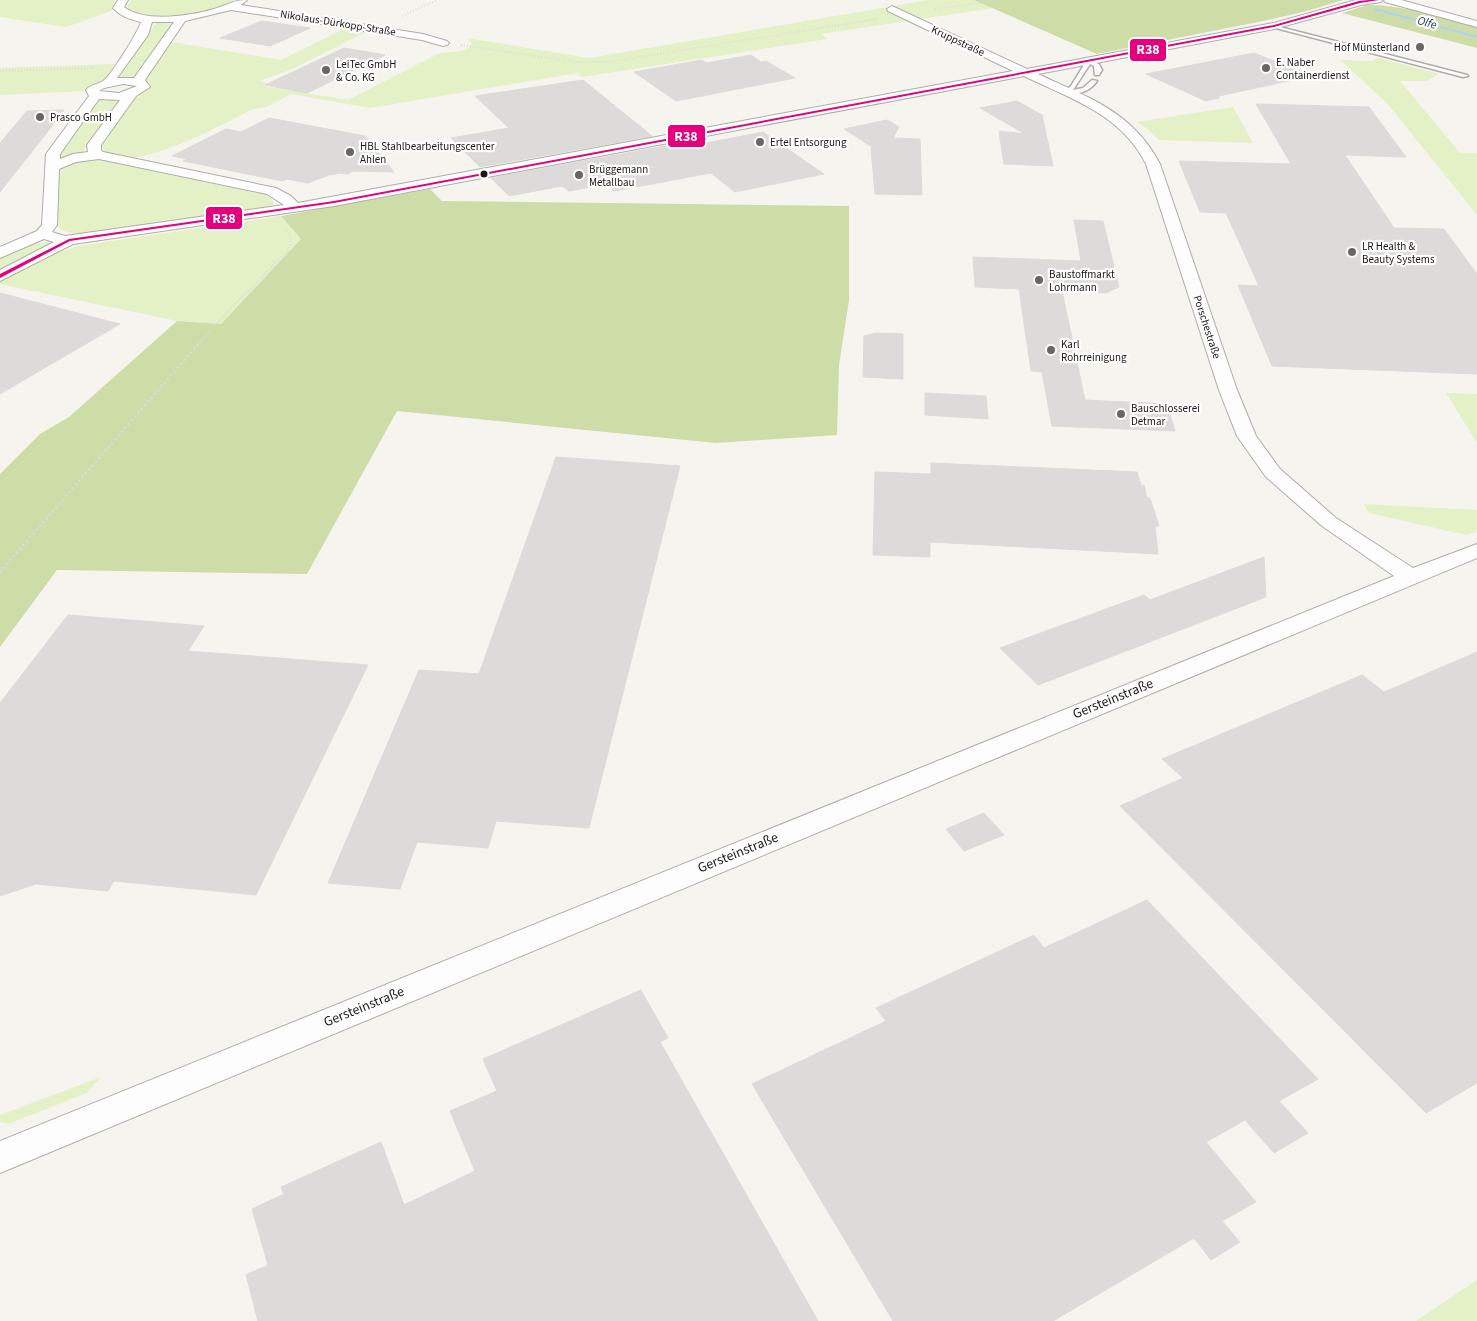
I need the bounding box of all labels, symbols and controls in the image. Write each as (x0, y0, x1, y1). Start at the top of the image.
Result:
street label: Nikolaus-Dürkopp-Straße (279, 6, 397, 40)
water label: Olfe (1415, 12, 1439, 34)
street label: Kruppstraße (929, 22, 988, 60)
line badge: R38 (1129, 38, 1167, 62)
text: R38 (1136, 40, 1160, 60)
place label: Hof Münsterland (1334, 40, 1410, 55)
marker: Hof Münsterland (1414, 41, 1426, 53)
place label: E. Naber Containerdienst (1276, 55, 1350, 83)
place label: LeiTec GmbH & Co. KG (336, 57, 396, 85)
marker: E. Naber Containerdienst (1260, 62, 1272, 74)
marker: LeiTec GmbH & Co. KG (320, 64, 332, 76)
place label: Prasco GmbH (50, 110, 112, 125)
marker: Prasco GmbH (34, 111, 46, 123)
line badge: R38 (667, 124, 706, 148)
text: R38 (674, 127, 698, 147)
place label: Ertel Entsorgung (770, 135, 847, 150)
marker: Ertel Entsorgung (754, 136, 766, 148)
place label: HBL Stahlbearbeitungscenter Ahlen (360, 139, 495, 167)
marker: HBL Stahlbearbeitungscenter Ahlen (344, 146, 356, 158)
place label: Brüggemann Metallbau (589, 162, 648, 190)
unlabelled marker (479, 169, 489, 179)
marker: Brüggemann Metallbau (573, 169, 585, 181)
line badge: R38 (205, 206, 243, 230)
text: R38 (212, 209, 236, 229)
place label: LR Health & Beauty Systems (1362, 239, 1435, 267)
marker: LR Health & Beauty Systems (1346, 246, 1358, 258)
place label: Baustoffmarkt Lohrmann (1049, 267, 1115, 295)
marker: Baustoffmarkt Lohrmann (1033, 274, 1045, 286)
street label: Porschestraße (1190, 293, 1224, 361)
place label: Karl Rohrreinigung (1061, 337, 1127, 365)
marker: Karl Rohrreinigung (1045, 344, 1057, 356)
place label: Bauschlosserei Detmar (1131, 401, 1200, 429)
marker: Bauschlosserei Detmar (1115, 408, 1127, 420)
street label: Gersteinstraße (1070, 674, 1156, 724)
street label: Gersteinstraße (695, 828, 781, 878)
street label: Gersteinstraße (321, 982, 407, 1032)

